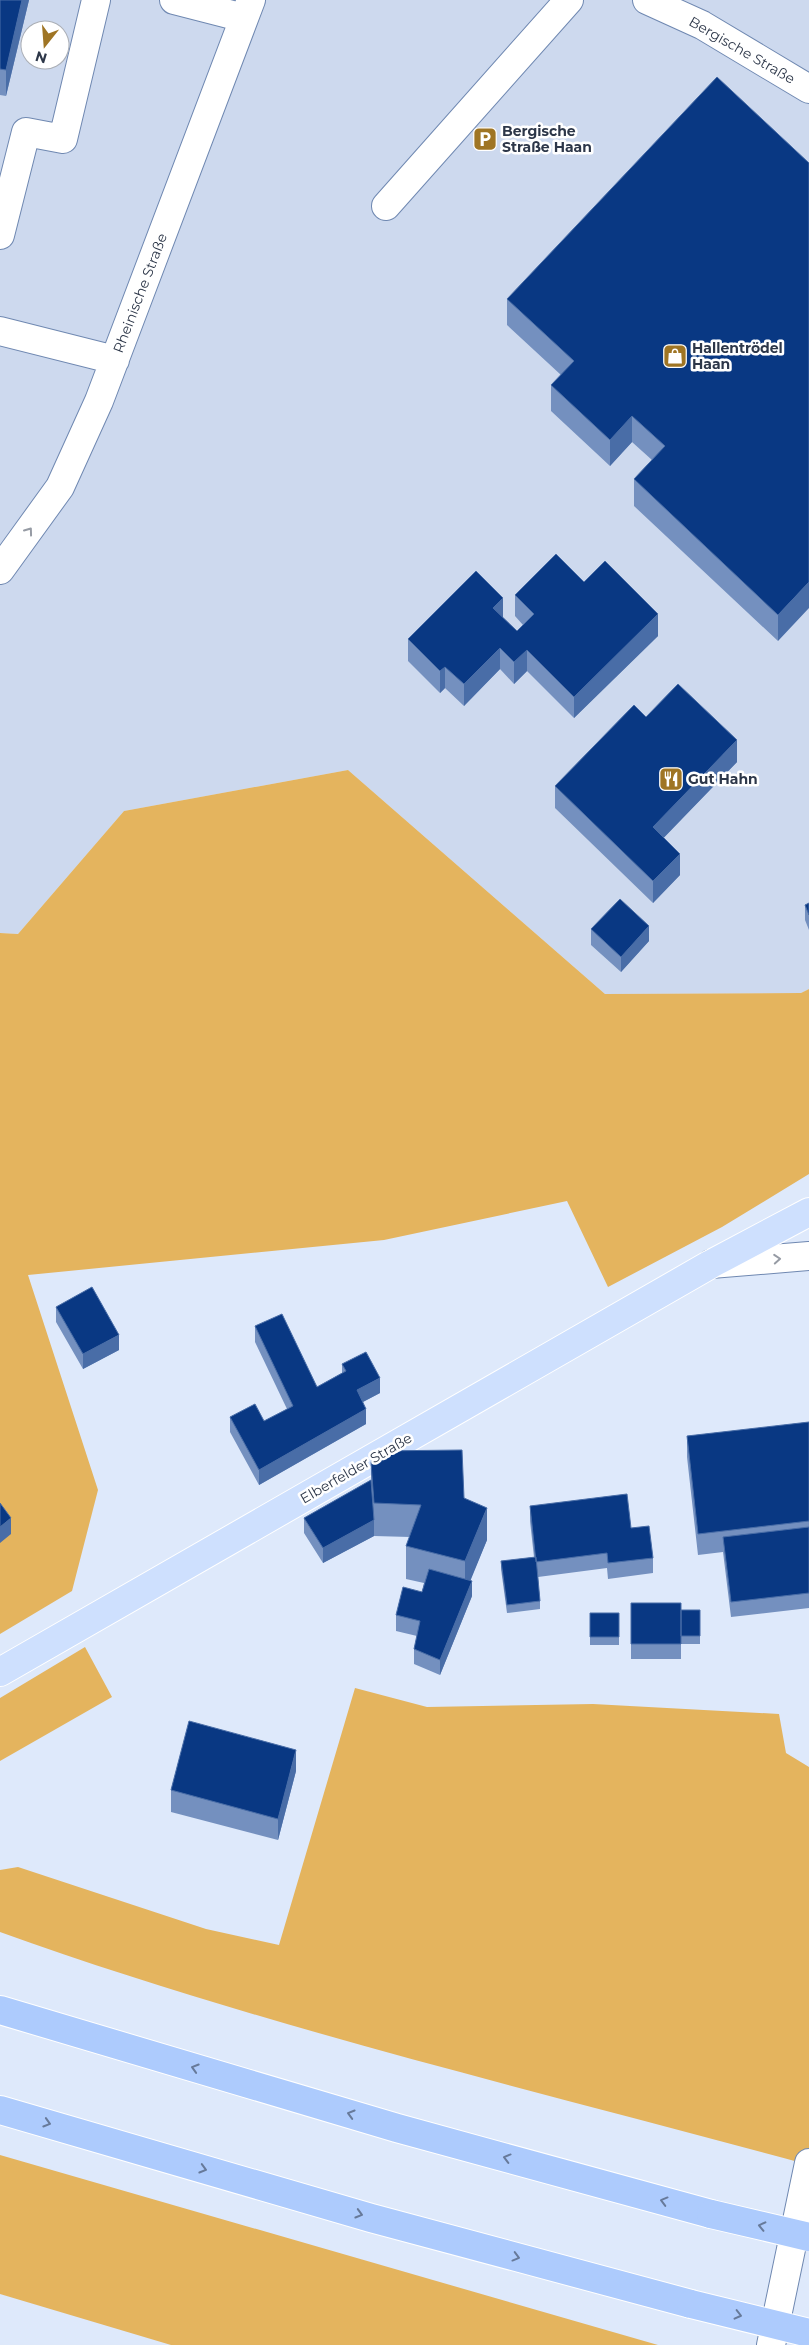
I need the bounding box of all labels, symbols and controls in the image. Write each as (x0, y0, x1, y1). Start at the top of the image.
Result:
street label: Bergische Straße (686, 12, 798, 88)
north arrow (20, 20, 70, 70)
text: N (33, 47, 49, 68)
place label: Bergische Straße Haan (502, 122, 592, 156)
parking icon: Bergische Straße Haan (472, 126, 498, 152)
street label: Rheinische Straße (109, 231, 171, 355)
place label: Hallentrödel Haan (692, 339, 783, 373)
shop icon: Hallentrödel Haan (662, 343, 688, 369)
one-way arrow (23, 528, 31, 537)
restaurant icon: Gut Hahn (658, 766, 684, 792)
place label: Gut Hahn (688, 770, 758, 788)
one-way arrow (774, 1253, 782, 1264)
street label: Elberfelder Straße (297, 1429, 415, 1507)
one-way arrow (191, 2064, 200, 2074)
one-way arrow (347, 2110, 355, 2120)
one-way arrow (42, 2118, 50, 2128)
one-way arrow (503, 2153, 512, 2164)
one-way arrow (198, 2164, 206, 2174)
one-way arrow (660, 2196, 669, 2207)
one-way arrow (354, 2209, 362, 2219)
one-way arrow (757, 2221, 766, 2232)
one-way arrow (511, 2251, 519, 2261)
one-way arrow (734, 2310, 742, 2320)

